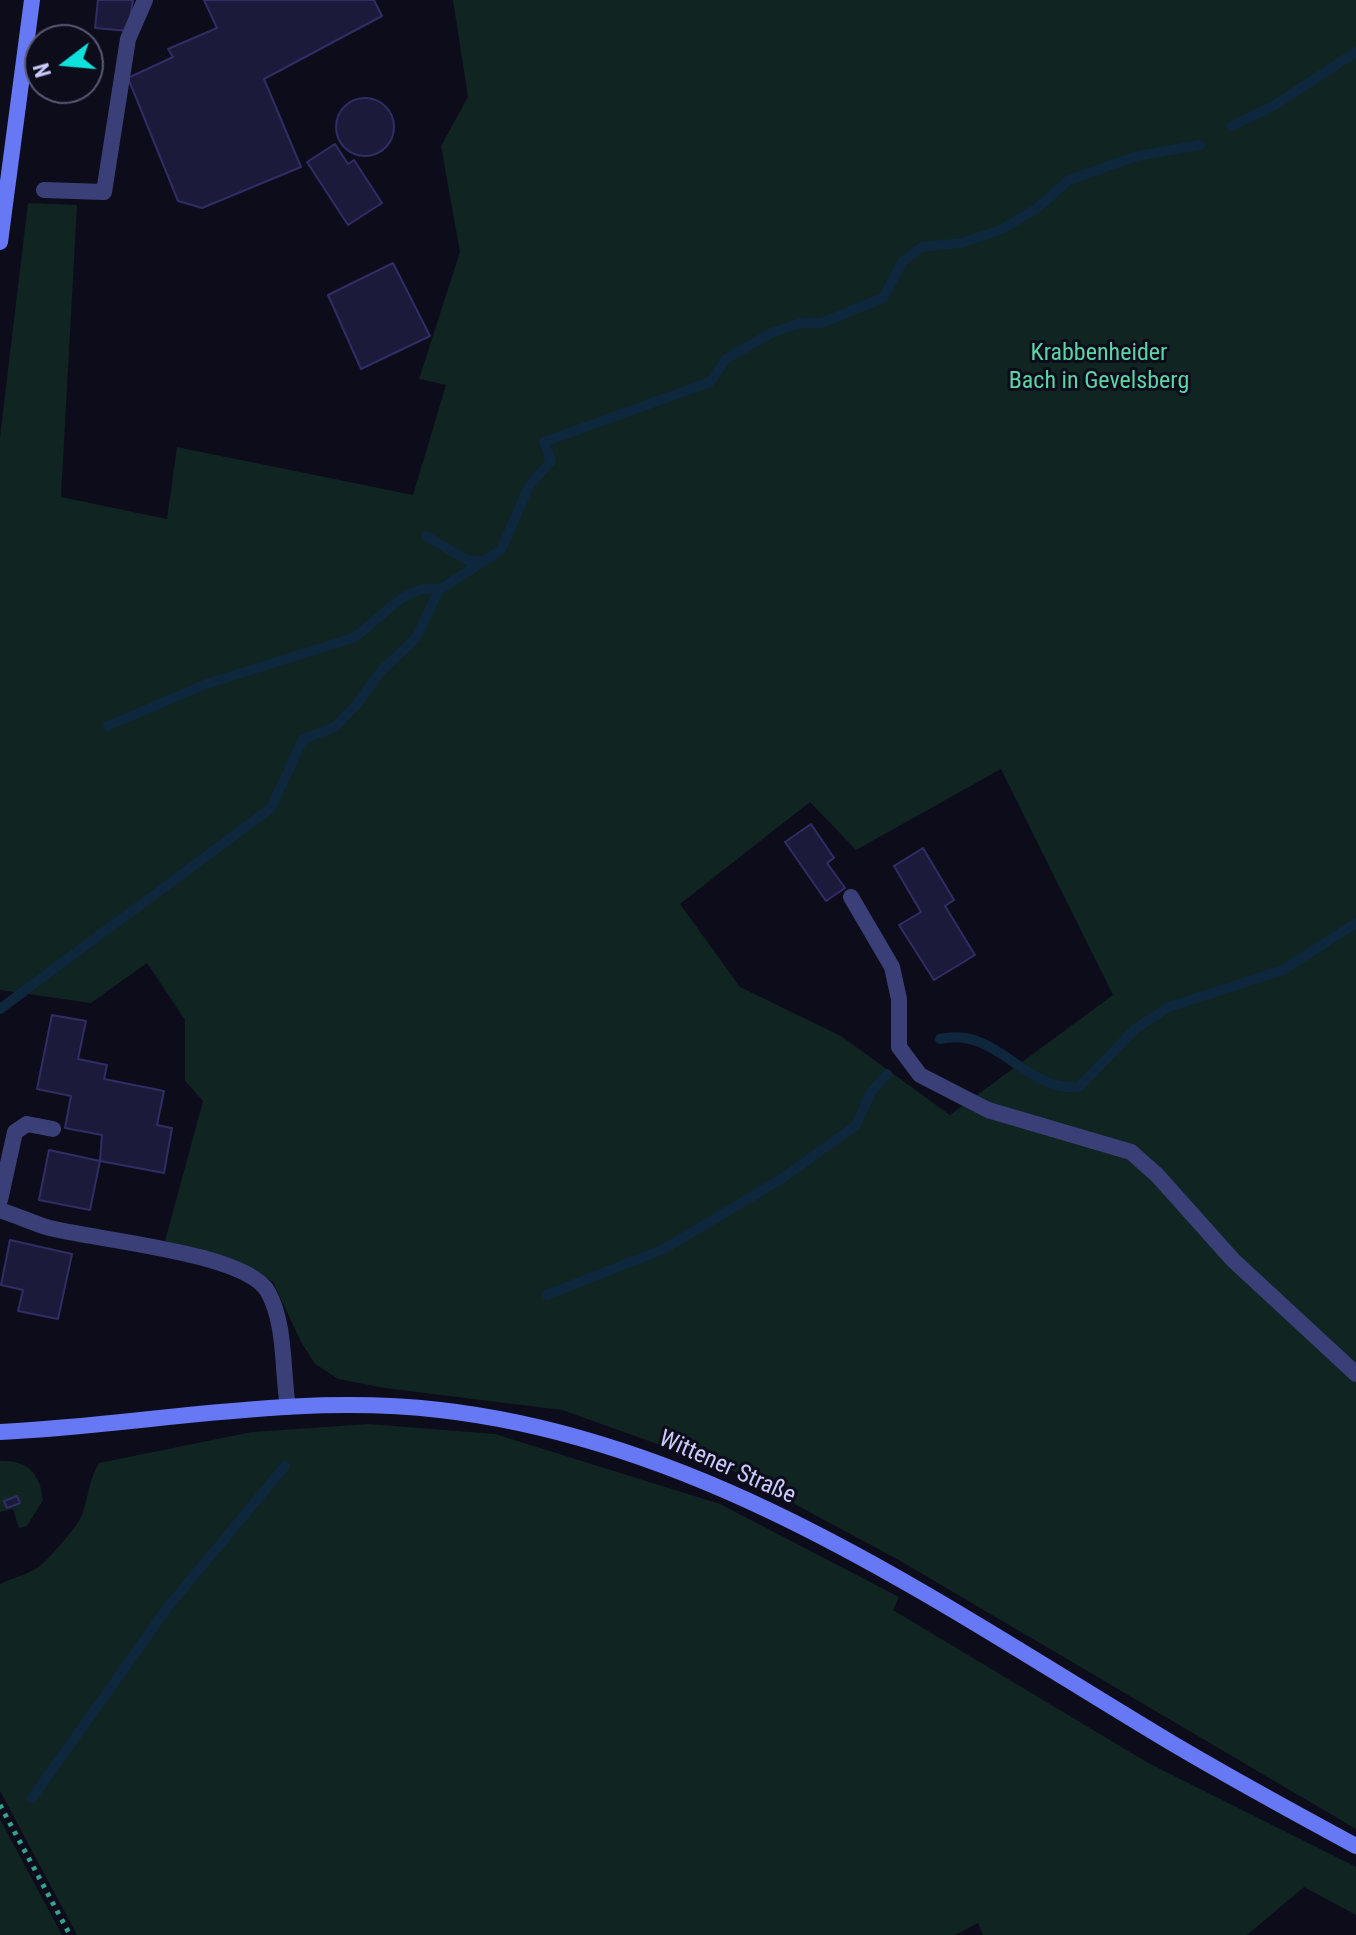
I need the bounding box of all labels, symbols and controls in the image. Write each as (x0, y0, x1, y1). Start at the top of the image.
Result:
north arrow (24, 24, 104, 104)
text: N (28, 60, 56, 80)
park label: Krabbenheider Bach in Gevelsberg (1009, 340, 1189, 396)
street label: Wittener Straße (654, 1425, 800, 1511)

